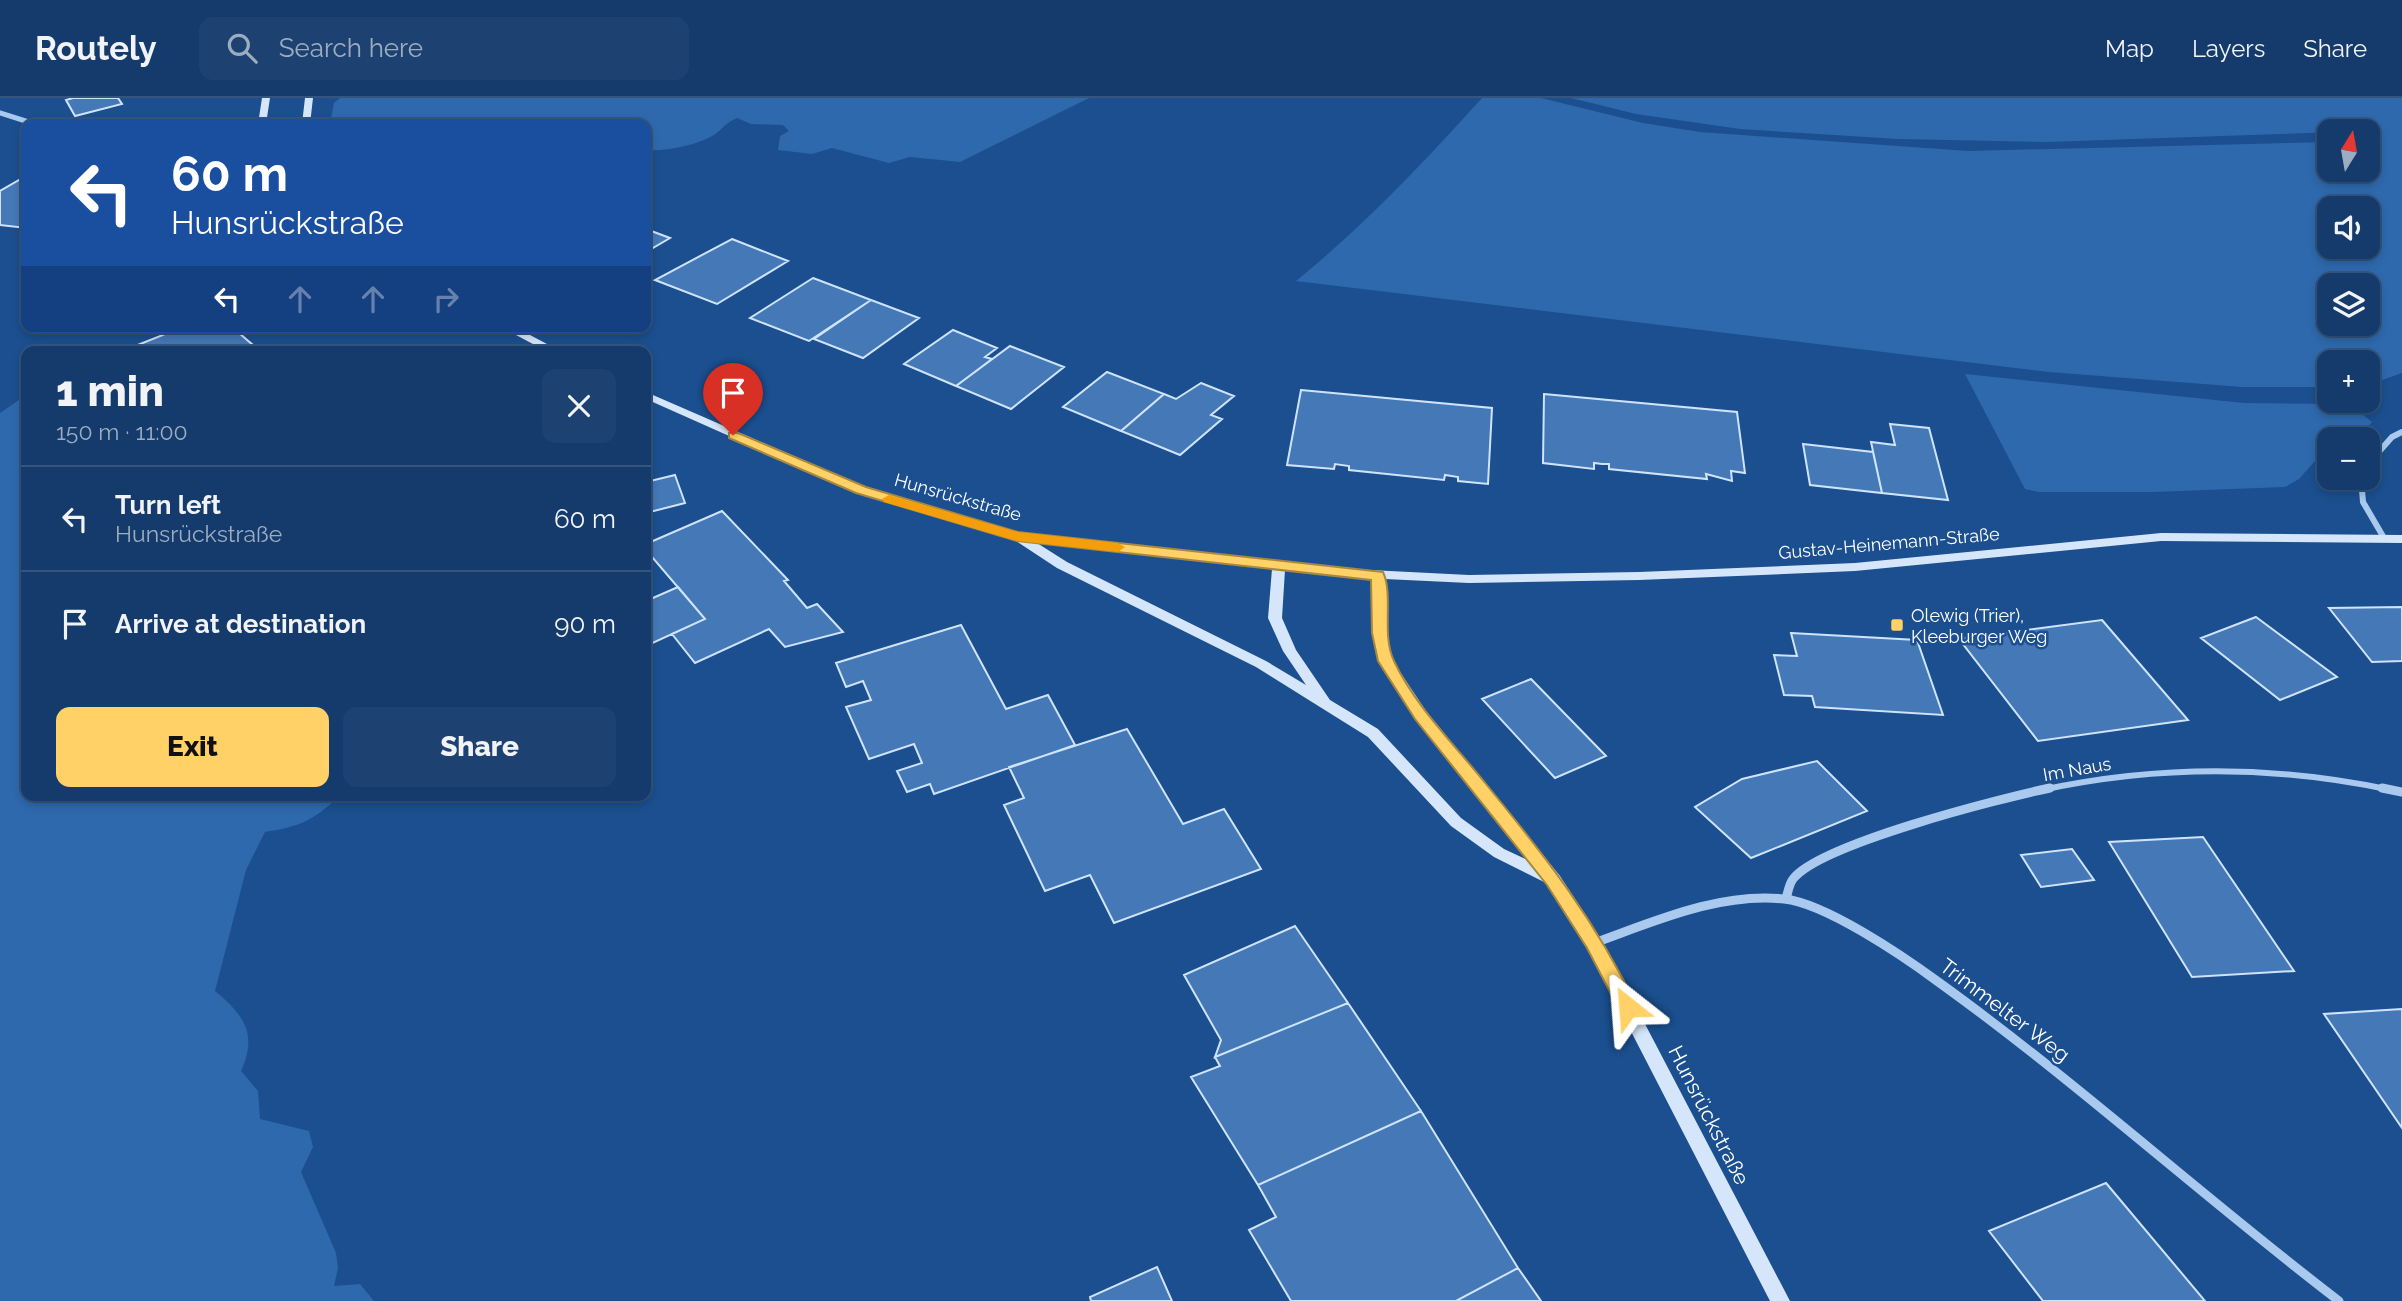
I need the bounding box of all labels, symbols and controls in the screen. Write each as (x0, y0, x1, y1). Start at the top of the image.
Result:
search box (199, 17, 689, 80)
text: Routely (35, 29, 157, 68)
icon: search (223, 29, 261, 67)
text: Search here (279, 33, 423, 63)
text: Map (2105, 34, 2154, 63)
text: Layers (2192, 34, 2265, 63)
text: Share (2303, 34, 2367, 63)
north arrow (2317, 119, 2380, 182)
map controls (2317, 119, 2380, 490)
text: 60 m (171, 145, 288, 202)
icon: left (56, 147, 147, 238)
button: sound (2317, 196, 2380, 259)
text: Hunsrückstraße (171, 204, 404, 241)
button: layers (2317, 273, 2380, 336)
icon: left (208, 280, 246, 318)
icon: ahead (281, 280, 319, 318)
icon: ahead (354, 280, 392, 318)
icon: right (427, 280, 465, 318)
button: + (2317, 350, 2380, 413)
pin (703, 363, 763, 435)
text: 1 min (56, 367, 164, 416)
button: close (542, 369, 616, 443)
icon: arrive (714, 374, 752, 412)
text: 150 m · 11:00 (56, 418, 188, 445)
button: − (2317, 427, 2380, 490)
street label: Hunsrückstraße (892, 469, 1024, 525)
text: Turn left (115, 490, 221, 520)
icon: left (56, 500, 94, 538)
text: 60 m (554, 504, 616, 534)
text: Hunsrückstraße (115, 520, 282, 547)
street label: Gustav-Heinemann-Straße (1778, 523, 2001, 563)
icon: arrive (56, 605, 94, 643)
place label: Olewig (Trier), Kleeburger Weg (1911, 605, 2047, 647)
text: Arrive at destination (115, 609, 366, 639)
text: 90 m (554, 609, 616, 639)
marker: Olewig (Trier), Kleeburger Weg (1889, 617, 1905, 633)
button: Exit (56, 707, 329, 787)
button: Share (343, 707, 616, 787)
street label: Im Naus (2041, 753, 2113, 785)
street label: Trimmelter Weg (1935, 953, 2075, 1067)
position arrow (1591, 970, 1665, 1044)
street label: Hunsrückstraße (1663, 1041, 1755, 1189)

